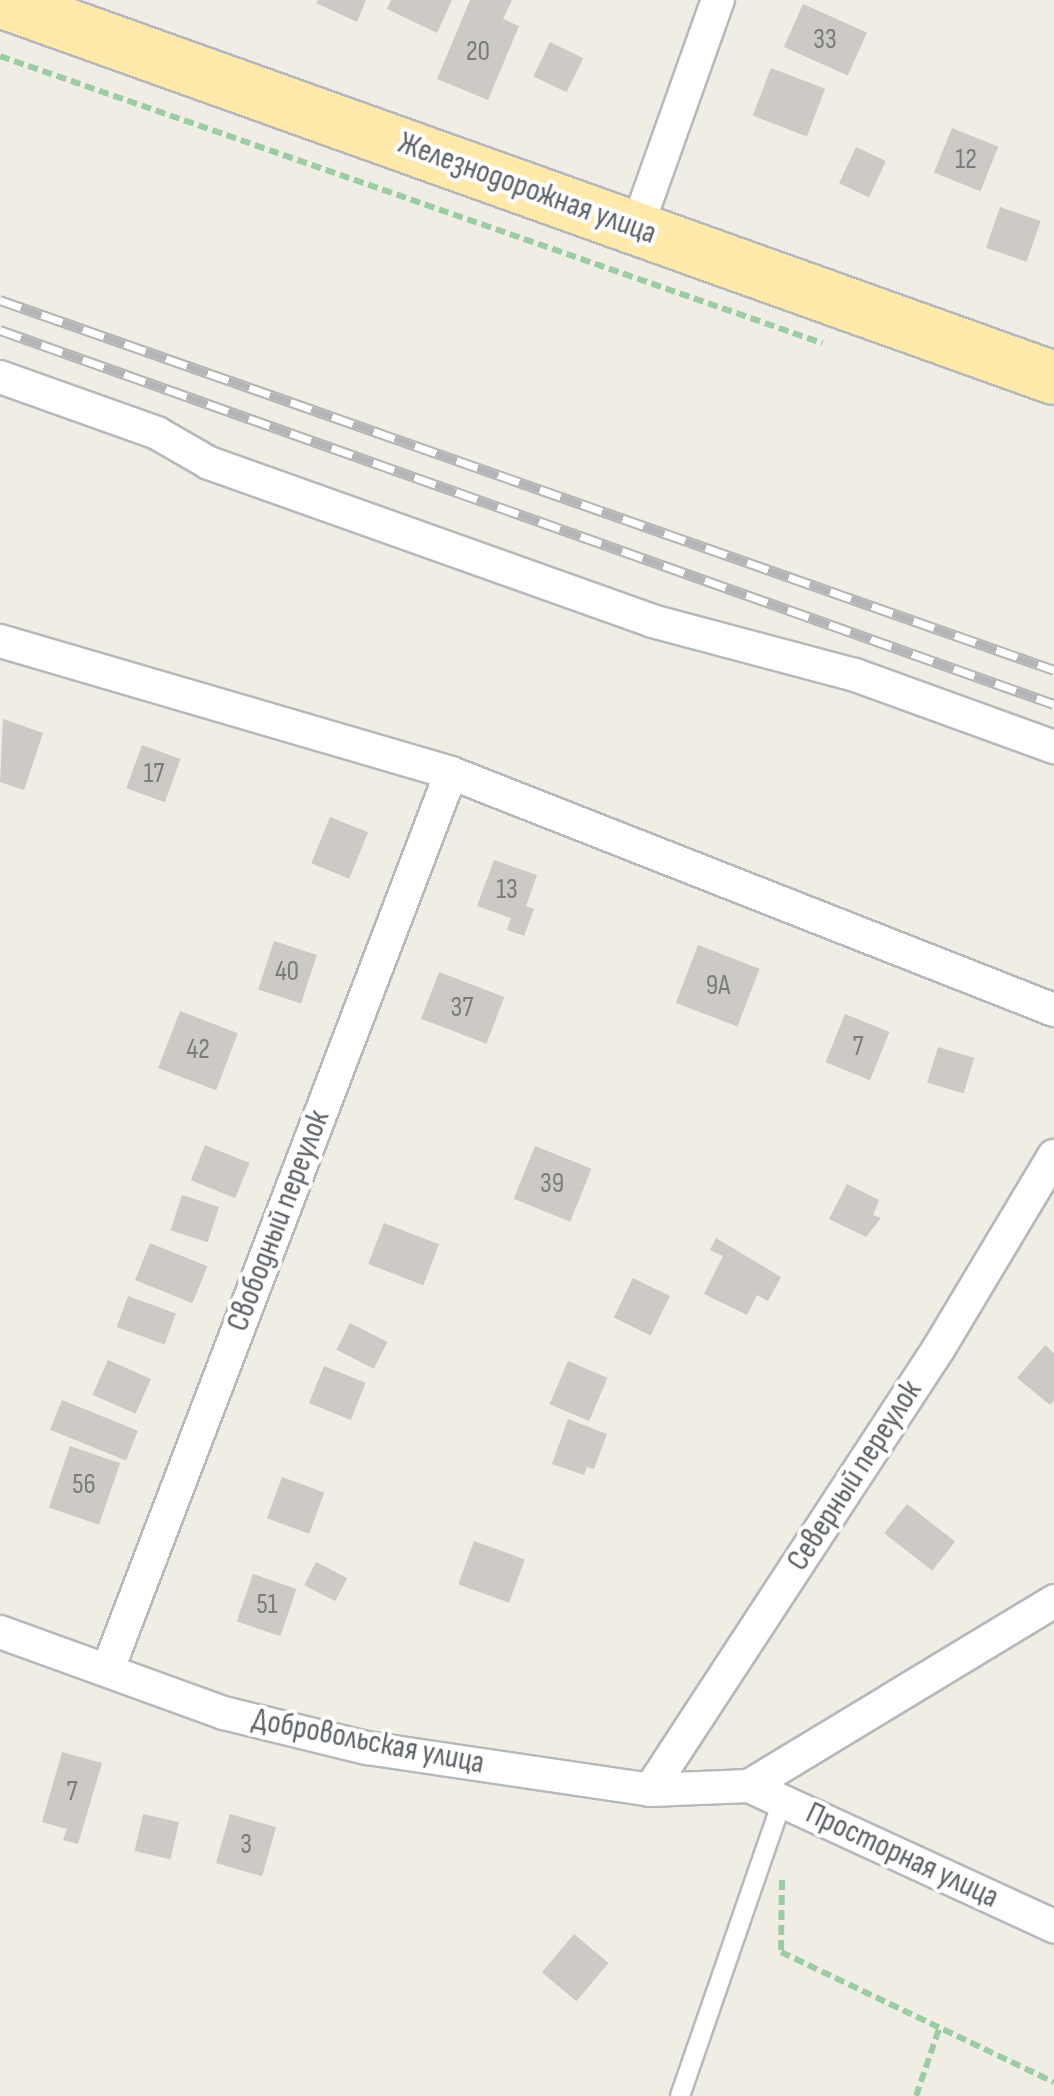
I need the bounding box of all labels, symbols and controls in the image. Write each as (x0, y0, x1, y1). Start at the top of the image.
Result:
house number: 33 (813, 23, 837, 57)
house number: 20 (466, 35, 490, 69)
street label: Железнодорожная улица (393, 124, 661, 254)
house number: 12 (955, 143, 977, 177)
house number: 17 (144, 757, 164, 791)
house number: 13 (496, 873, 518, 907)
house number: 40 (275, 955, 299, 989)
house number: 9А (706, 969, 730, 1003)
house number: 37 (451, 991, 473, 1025)
house number: 7 (852, 1030, 864, 1064)
house number: 42 (186, 1033, 210, 1067)
street label: Свободный переулок (219, 1105, 339, 1337)
house number: 39 (540, 1167, 564, 1201)
street label: Северный переулок (779, 1374, 931, 1578)
house number: 56 (72, 1468, 96, 1502)
house number: 51 (256, 1588, 278, 1622)
street label: Добровольская улица (249, 1701, 487, 1783)
house number: 7 (66, 1775, 78, 1809)
street label: Просторная улица (800, 1795, 1004, 1917)
house number: 3 (240, 1828, 252, 1862)

